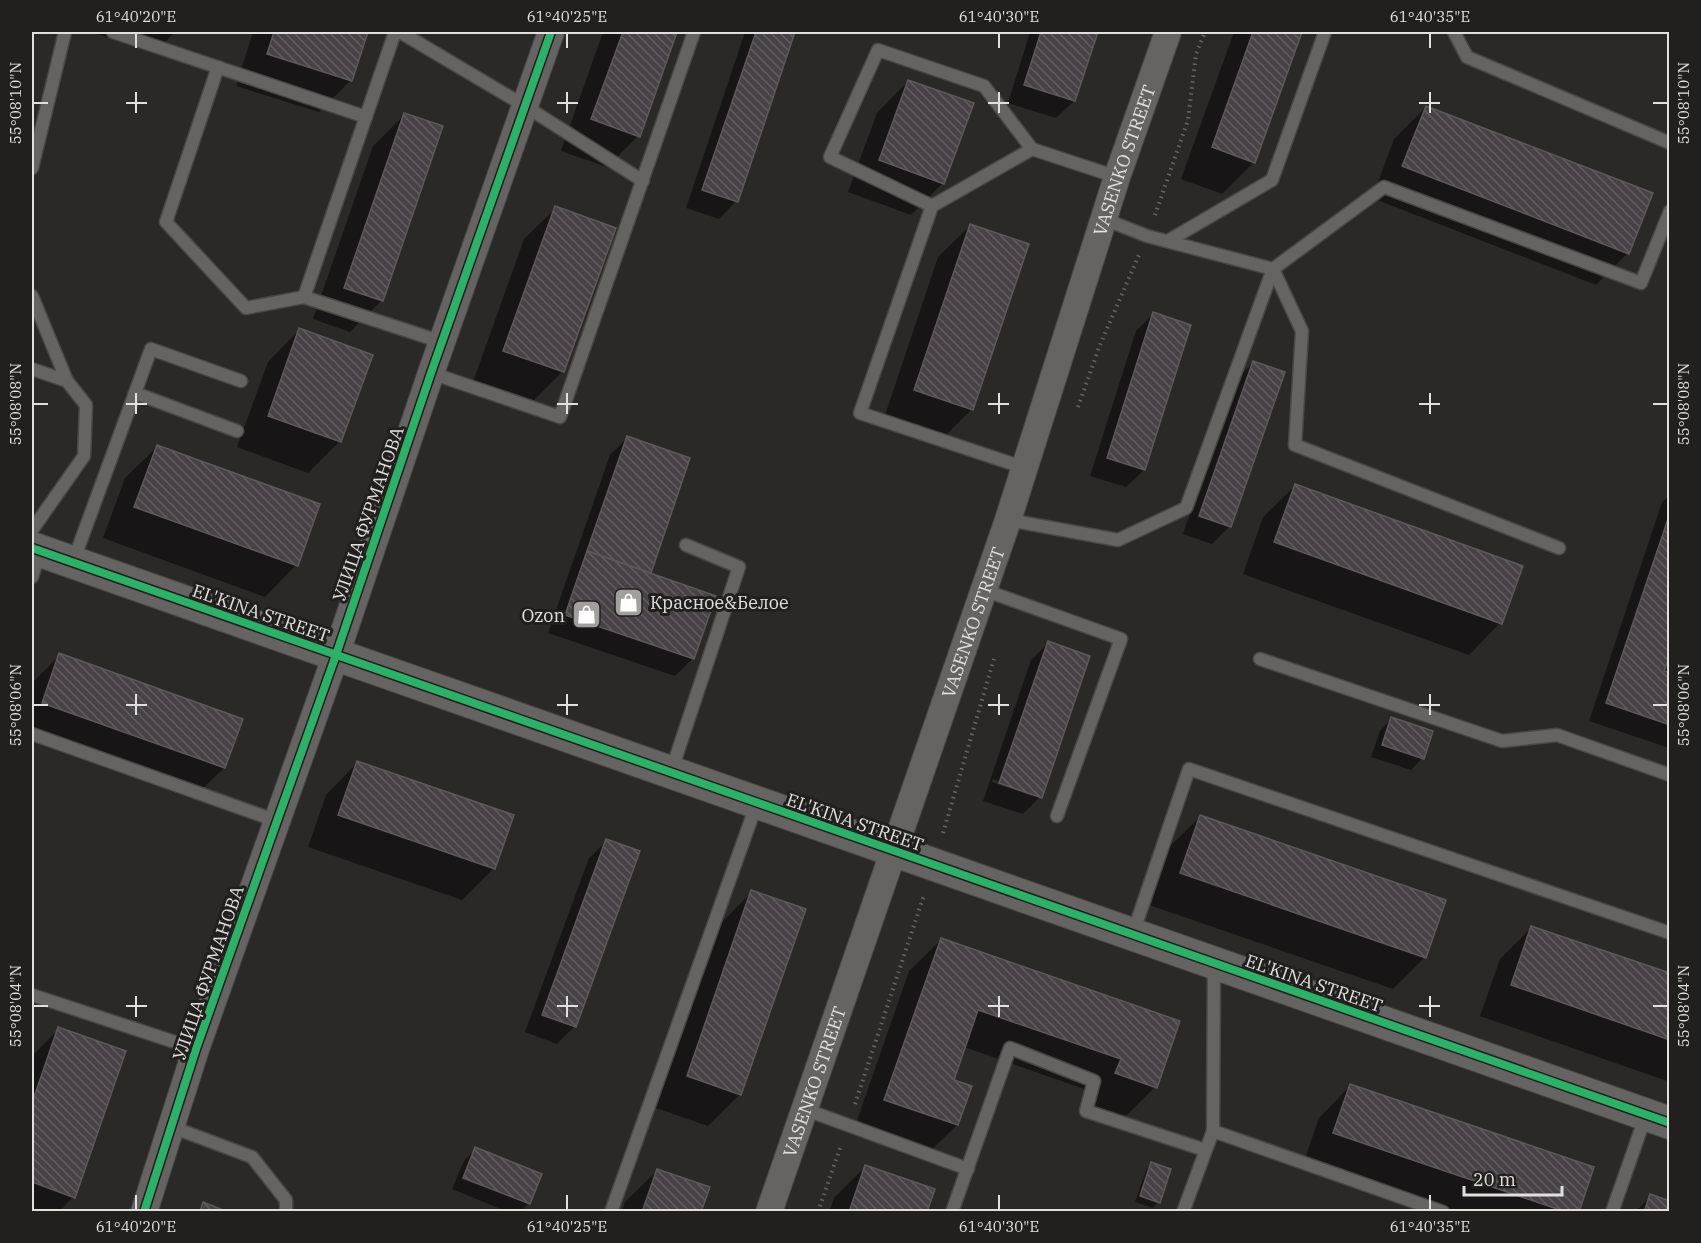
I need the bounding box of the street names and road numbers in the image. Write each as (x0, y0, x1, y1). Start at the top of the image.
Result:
street label: VASENKO STREET (1088, 81, 1160, 239)
street label: УЛИЦА ФУРМАНОВА (327, 423, 409, 604)
street label: VASENKO STREET (936, 544, 1009, 701)
street label: EL'KINA STREET (189, 579, 333, 647)
street label: EL'KINA STREET (783, 788, 927, 856)
street label: УЛИЦА ФУРМАНОВА (167, 882, 249, 1063)
street label: EL'KINA STREET (1242, 949, 1386, 1017)
street label: VASENKO STREET (777, 1003, 851, 1160)

